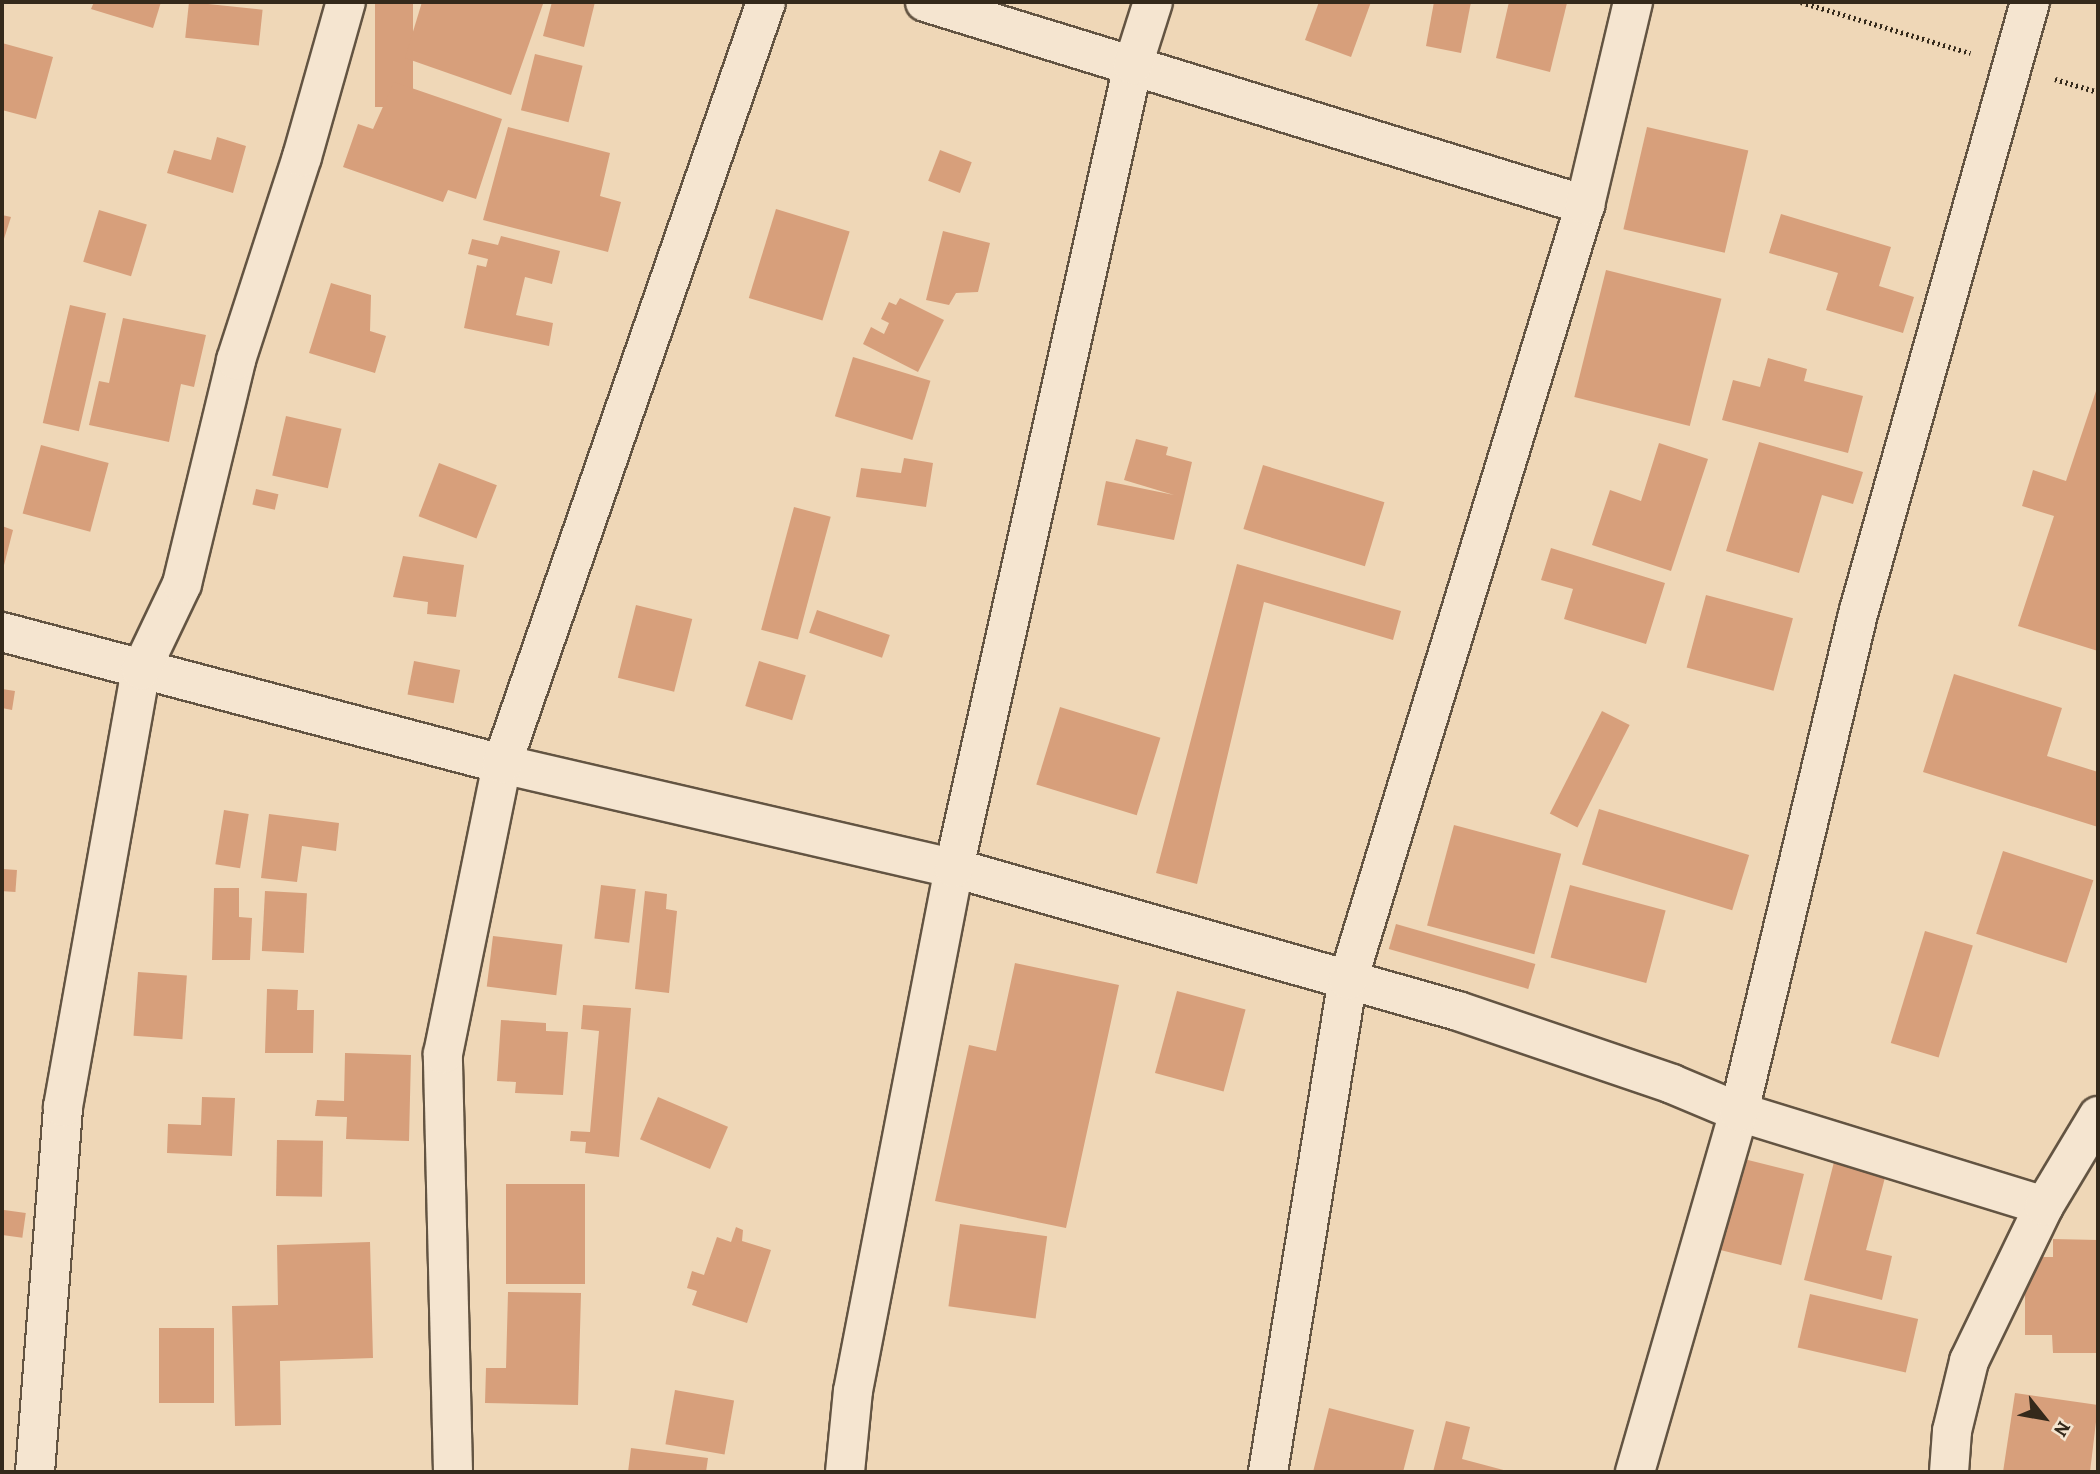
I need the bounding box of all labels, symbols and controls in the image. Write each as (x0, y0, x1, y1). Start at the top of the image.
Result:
north arrow (2009, 1383, 2079, 1453)
text: N (2047, 1416, 2077, 1441)

